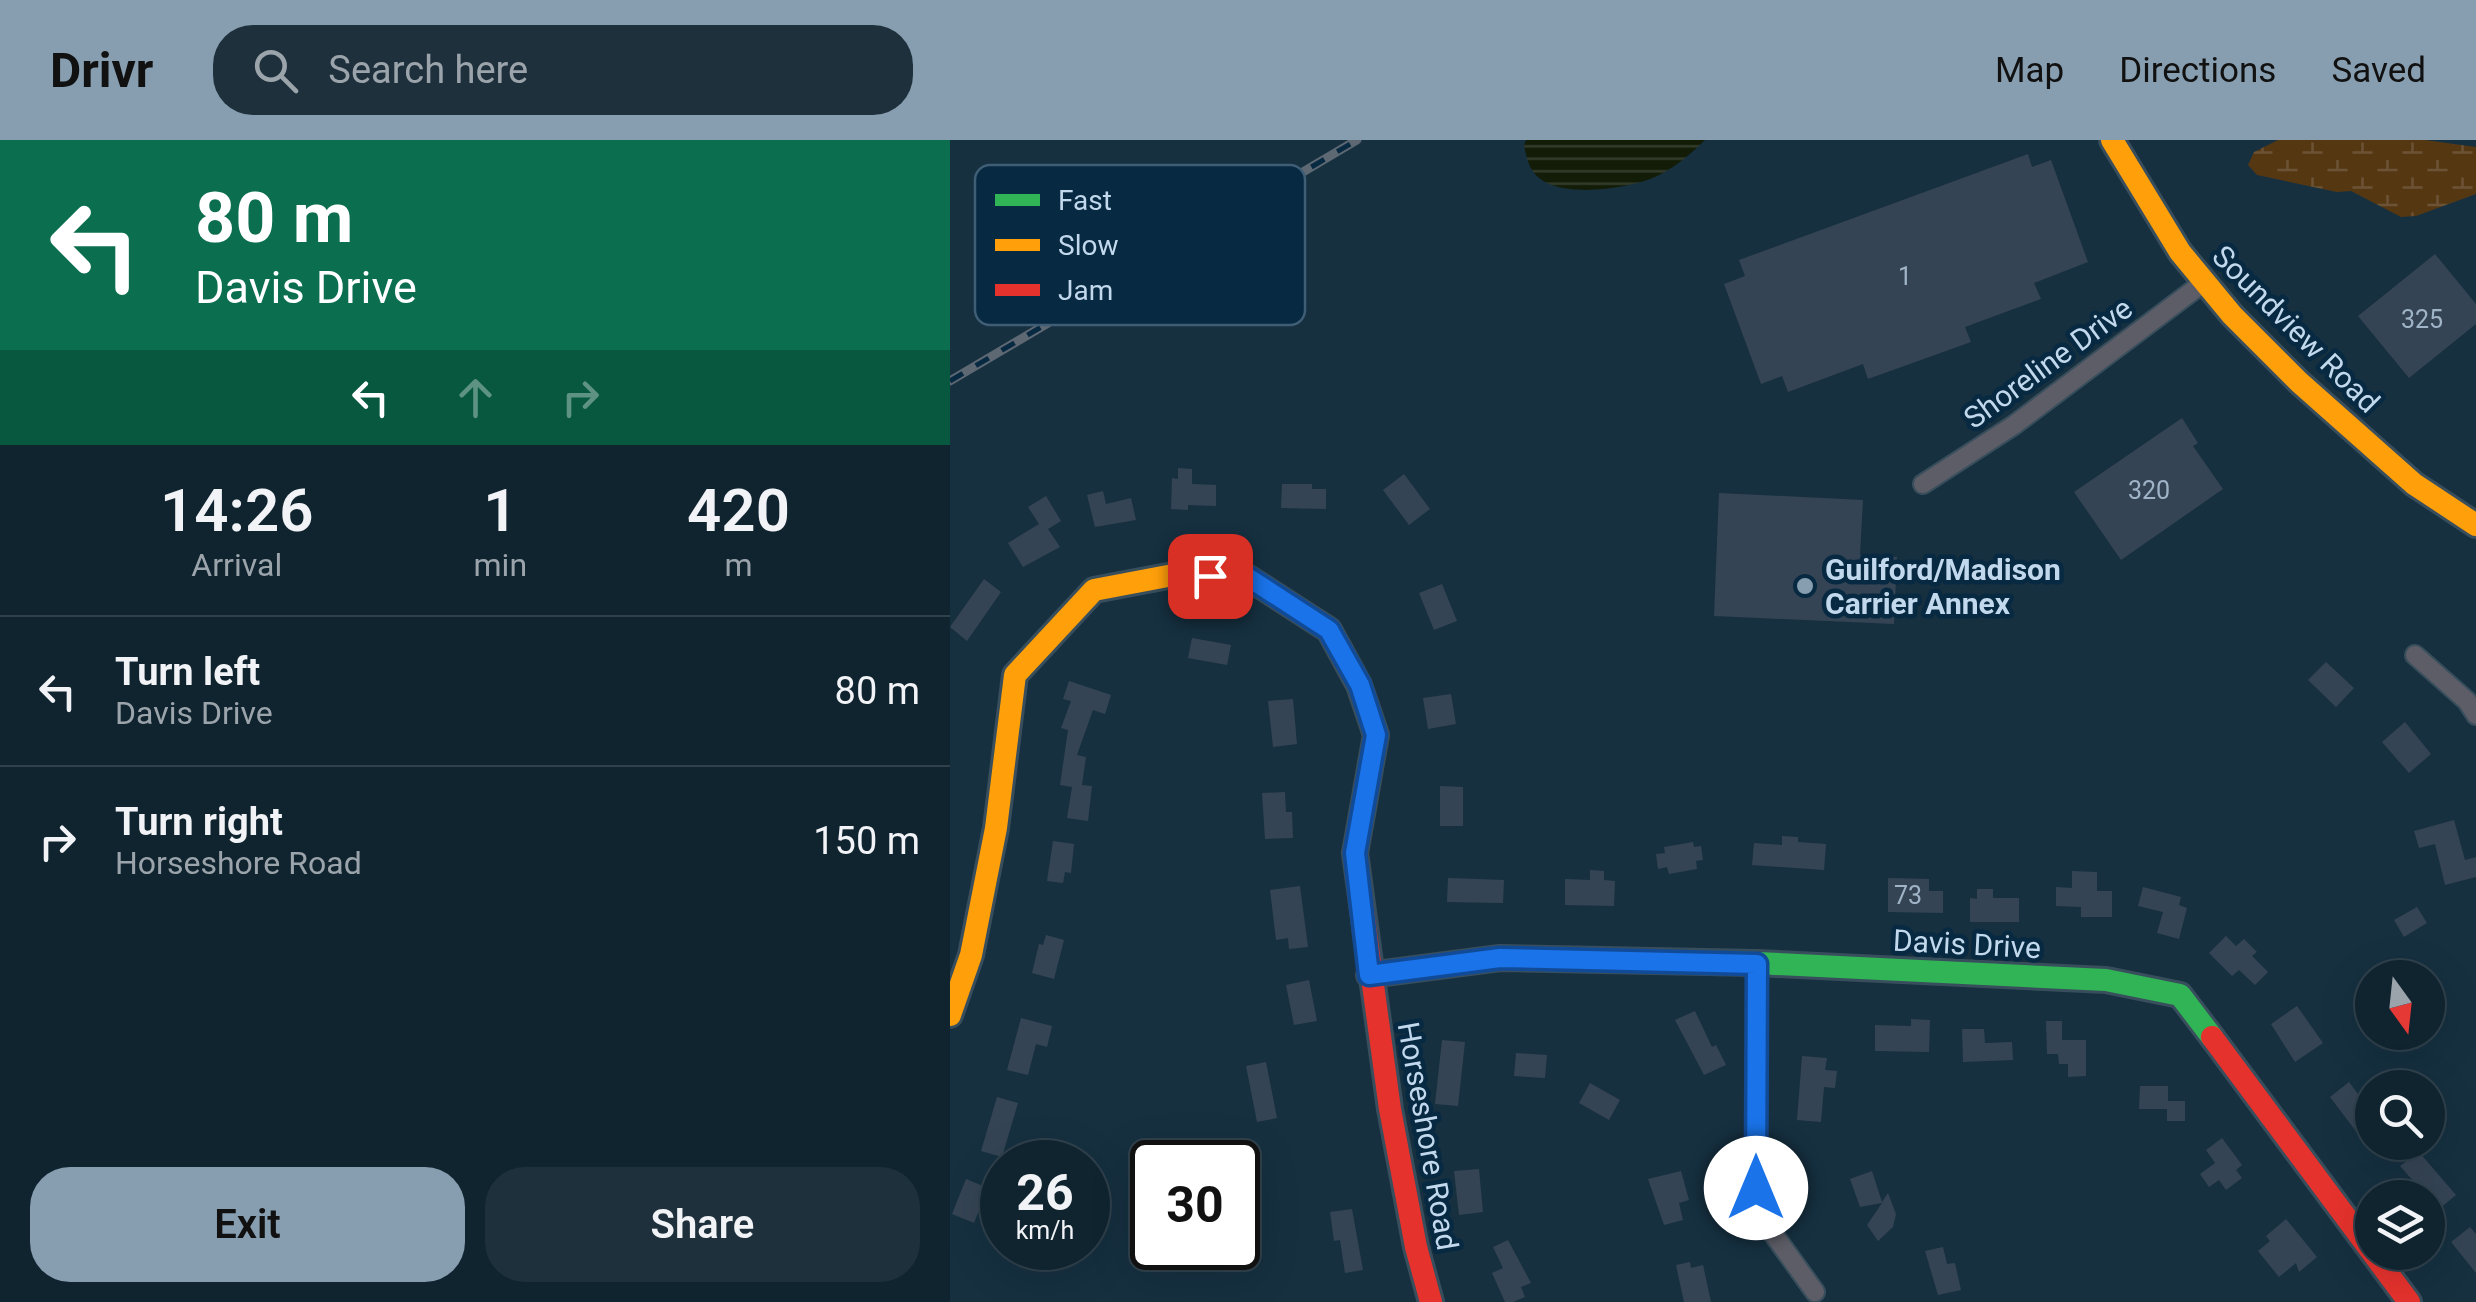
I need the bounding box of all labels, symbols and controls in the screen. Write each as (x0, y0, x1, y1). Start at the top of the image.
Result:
search box (213, 25, 913, 115)
text: Drivr (50, 42, 153, 99)
icon: search (248, 43, 303, 98)
text: Search here (328, 48, 528, 92)
text: Map (1995, 50, 2064, 91)
text: Directions (2119, 50, 2276, 91)
text: Saved (2331, 50, 2426, 91)
legend (975, 165, 1305, 325)
text: 80 m (195, 177, 353, 259)
icon: left (30, 180, 160, 310)
text: Fast (1058, 184, 1112, 217)
text: Slow (1058, 229, 1118, 262)
street label: Soundview Road (2205, 238, 2387, 420)
text: Davis Drive (195, 261, 417, 314)
house number: 1 (1898, 262, 1912, 291)
text: Jam (1058, 274, 1113, 307)
street label: Shoreline Drive (1957, 290, 2139, 436)
house number: 325 (2401, 305, 2443, 334)
icon: left (343, 370, 398, 425)
icon: ahead (448, 370, 503, 425)
icon: right (553, 370, 608, 425)
text: 14:26 (160, 475, 314, 546)
text: 1 (483, 475, 517, 546)
text: 420 (687, 475, 790, 546)
house number: 320 (2128, 476, 2170, 505)
pin (1168, 534, 1253, 619)
text: Arrival (191, 546, 282, 584)
text: min (474, 546, 527, 584)
text: m (724, 546, 753, 584)
icon: arrive (1183, 549, 1238, 604)
place label: Guilford/Madison Carrier Annex (1825, 552, 2061, 621)
marker: Guilford/Madison Carrier Annex (1794, 575, 1816, 597)
text: Turn left (115, 650, 260, 694)
icon: left (30, 664, 85, 719)
text: 80 m (835, 669, 920, 713)
text: Davis Drive (115, 694, 273, 732)
text: Turn right (115, 800, 283, 844)
icon: right (30, 814, 85, 869)
text: 150 m (813, 819, 920, 863)
text: Horseshore Road (115, 844, 362, 882)
house number: 73 (1894, 881, 1922, 910)
street label: Davis Drive (1892, 923, 2042, 965)
north arrow (2355, 960, 2445, 1050)
map controls (2355, 960, 2445, 1270)
street label: Horseshore Road (1391, 1019, 1465, 1253)
button: search (2355, 1070, 2445, 1160)
position arrow (1704, 1136, 1808, 1240)
speed limit sign: 30 (1130, 1140, 1260, 1270)
text: 26 (1016, 1164, 1074, 1222)
button: Exit (30, 1167, 465, 1282)
button: Share (485, 1167, 920, 1282)
button: layers (2355, 1180, 2445, 1270)
text: km/h (1016, 1216, 1074, 1245)

